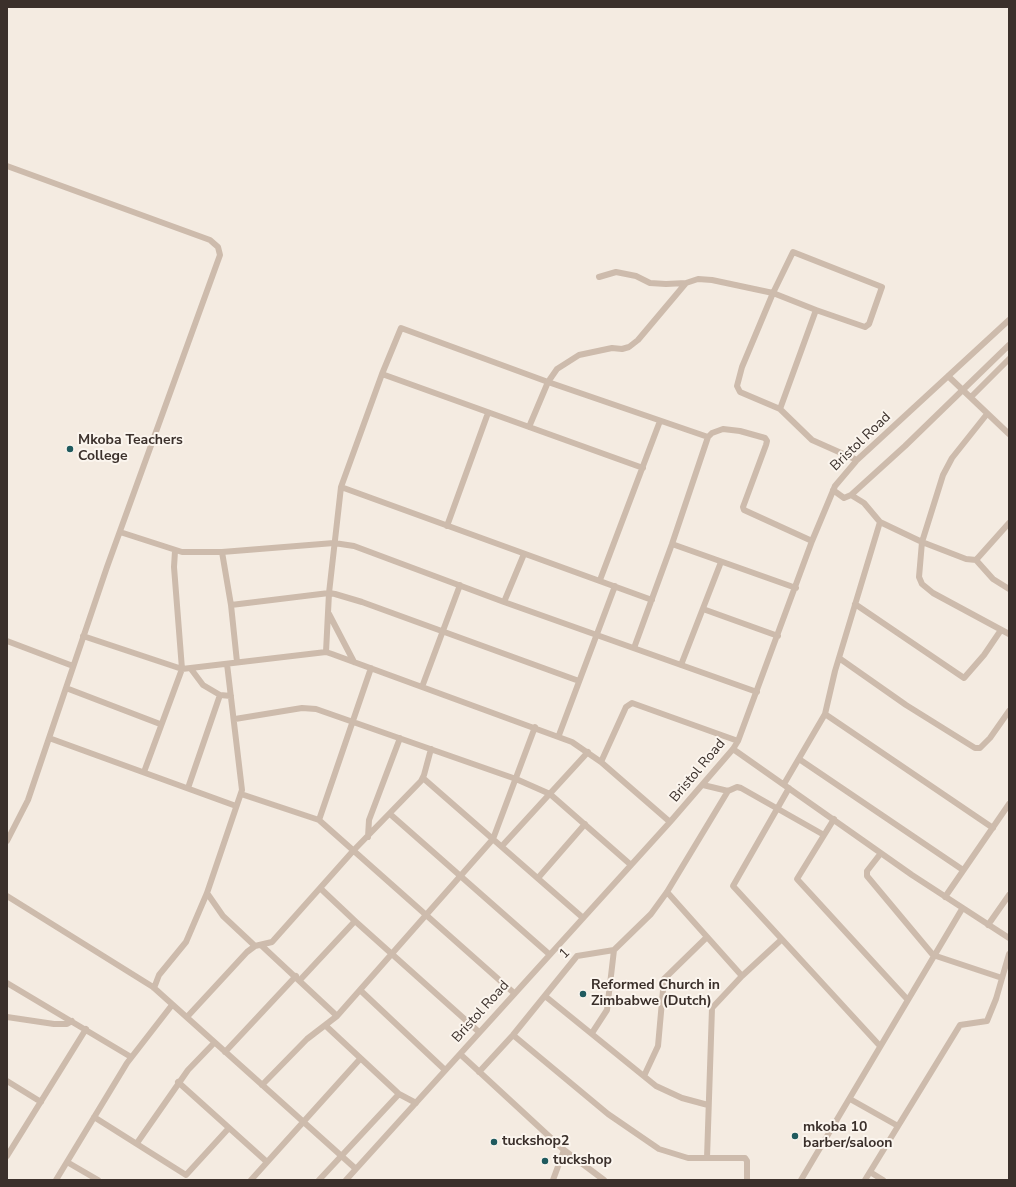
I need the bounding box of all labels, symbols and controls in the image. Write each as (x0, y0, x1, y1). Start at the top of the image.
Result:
street label: Bristol Road (827, 409, 895, 475)
place label: Mkoba Teachers College (78, 433, 183, 466)
marker: Mkoba Teachers College (65, 444, 75, 454)
street label: Bristol Road (667, 736, 729, 806)
street label: 1 (556, 945, 574, 963)
street label: Bristol Road (449, 978, 513, 1046)
place label: Reformed Church in Zimbabwe (Dutch) (591, 978, 720, 1010)
marker: Reformed Church in Zimbabwe (Dutch) (578, 989, 588, 999)
place label: mkoba 10 barber/saloon (803, 1120, 893, 1152)
marker: mkoba 10 barber/saloon (790, 1131, 800, 1141)
place label: tuckshop2 (502, 1134, 569, 1150)
marker: tuckshop2 (489, 1137, 499, 1147)
place label: tuckshop (553, 1153, 612, 1169)
marker: tuckshop (540, 1156, 550, 1166)

